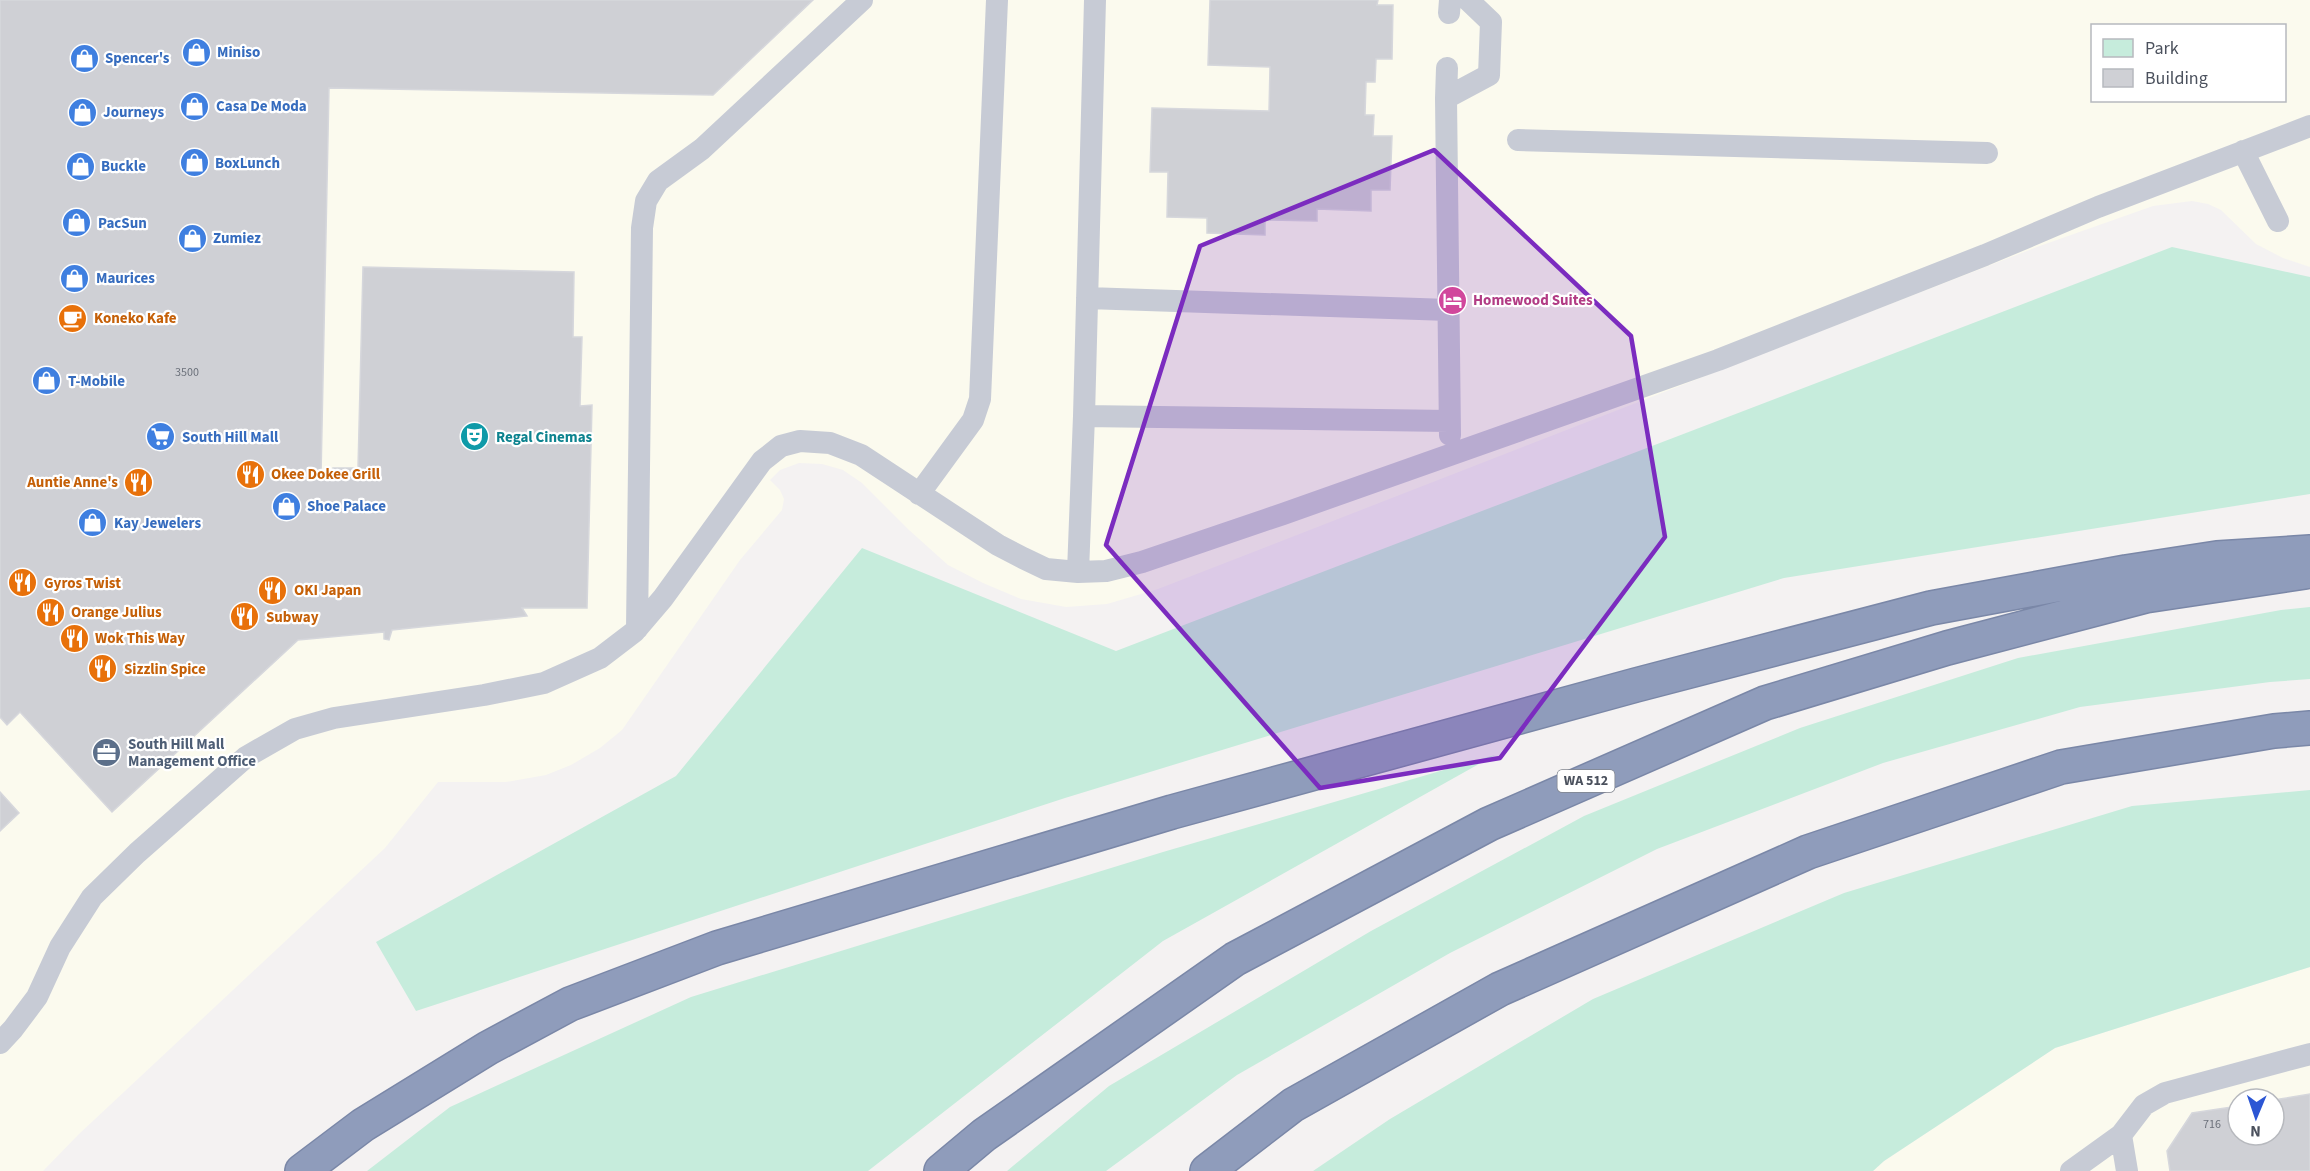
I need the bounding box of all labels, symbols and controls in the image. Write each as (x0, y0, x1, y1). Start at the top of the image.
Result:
legend (2091, 24, 2286, 102)
shop icon: Miniso (180, 36, 212, 68)
text: Park (2145, 36, 2179, 61)
shop icon: Spencer's (68, 42, 100, 74)
place label: Miniso (217, 42, 260, 63)
place label: Spencer's (105, 48, 170, 69)
text: Building (2145, 66, 2208, 91)
shop icon: Casa De Moda (179, 90, 211, 122)
shop icon: Journeys (66, 96, 98, 128)
place label: Casa De Moda (216, 96, 307, 117)
place label: Journeys (103, 102, 165, 123)
shop icon: BoxLunch (178, 147, 210, 179)
shop icon: Buckle (64, 150, 96, 182)
place label: BoxLunch (215, 153, 280, 174)
place label: Buckle (101, 156, 146, 177)
shop icon: PacSun (61, 207, 93, 239)
place label: PacSun (98, 213, 147, 234)
shop icon: Zumiez (176, 222, 208, 254)
place label: Zumiez (213, 228, 261, 249)
shop icon: Maurices (59, 262, 91, 294)
place label: Maurices (96, 268, 155, 289)
hotel icon: Homewood Suites (1436, 284, 1468, 316)
place label: Homewood Suites (1473, 290, 1593, 311)
cafe icon: Koneko Kafe (57, 302, 89, 334)
place label: Koneko Kafe (94, 308, 177, 329)
house number: 3500 (175, 364, 199, 381)
shop icon: T-Mobile (31, 365, 63, 397)
place label: T-Mobile (68, 371, 125, 392)
supermarket icon: South Hill Mall (145, 421, 177, 453)
theatre icon: Regal Cinemas (459, 421, 491, 453)
place label: South Hill Mall (182, 427, 279, 448)
place label: Regal Cinemas (496, 427, 593, 448)
restaurant icon: Okee Dokee Grill (234, 458, 266, 490)
place label: Okee Dokee Grill (271, 464, 381, 485)
restaurant icon: Auntie Anne's (123, 466, 155, 498)
place label: Auntie Anne's (26, 472, 118, 493)
shop icon: Shoe Palace (270, 490, 302, 522)
place label: Shoe Palace (307, 496, 386, 517)
shop icon: Kay Jewelers (77, 507, 109, 539)
place label: Kay Jewelers (114, 513, 201, 534)
restaurant icon: Gyros Twist (7, 567, 39, 599)
place label: Gyros Twist (44, 573, 121, 594)
restaurant icon: OKI Japan (257, 574, 289, 606)
place label: OKI Japan (294, 580, 361, 601)
restaurant icon: Orange Julius (34, 596, 66, 628)
restaurant icon: Subway (229, 601, 261, 633)
place label: Orange Julius (71, 602, 162, 623)
place label: Subway (266, 607, 319, 628)
restaurant icon: Wok This Way (58, 622, 90, 654)
place label: Wok This Way (95, 628, 185, 649)
restaurant icon: Sizzlin Spice (87, 653, 119, 685)
place label: Sizzlin Spice (124, 659, 206, 680)
place label: South Hill Mall Management Office (128, 734, 256, 772)
office icon: South Hill Mall Management Office (91, 737, 123, 769)
road number: WA 512 (1558, 770, 1614, 792)
north arrow (2226, 1087, 2286, 1147)
house number: 716 (2203, 1116, 2221, 1133)
text: N (2250, 1120, 2261, 1142)

